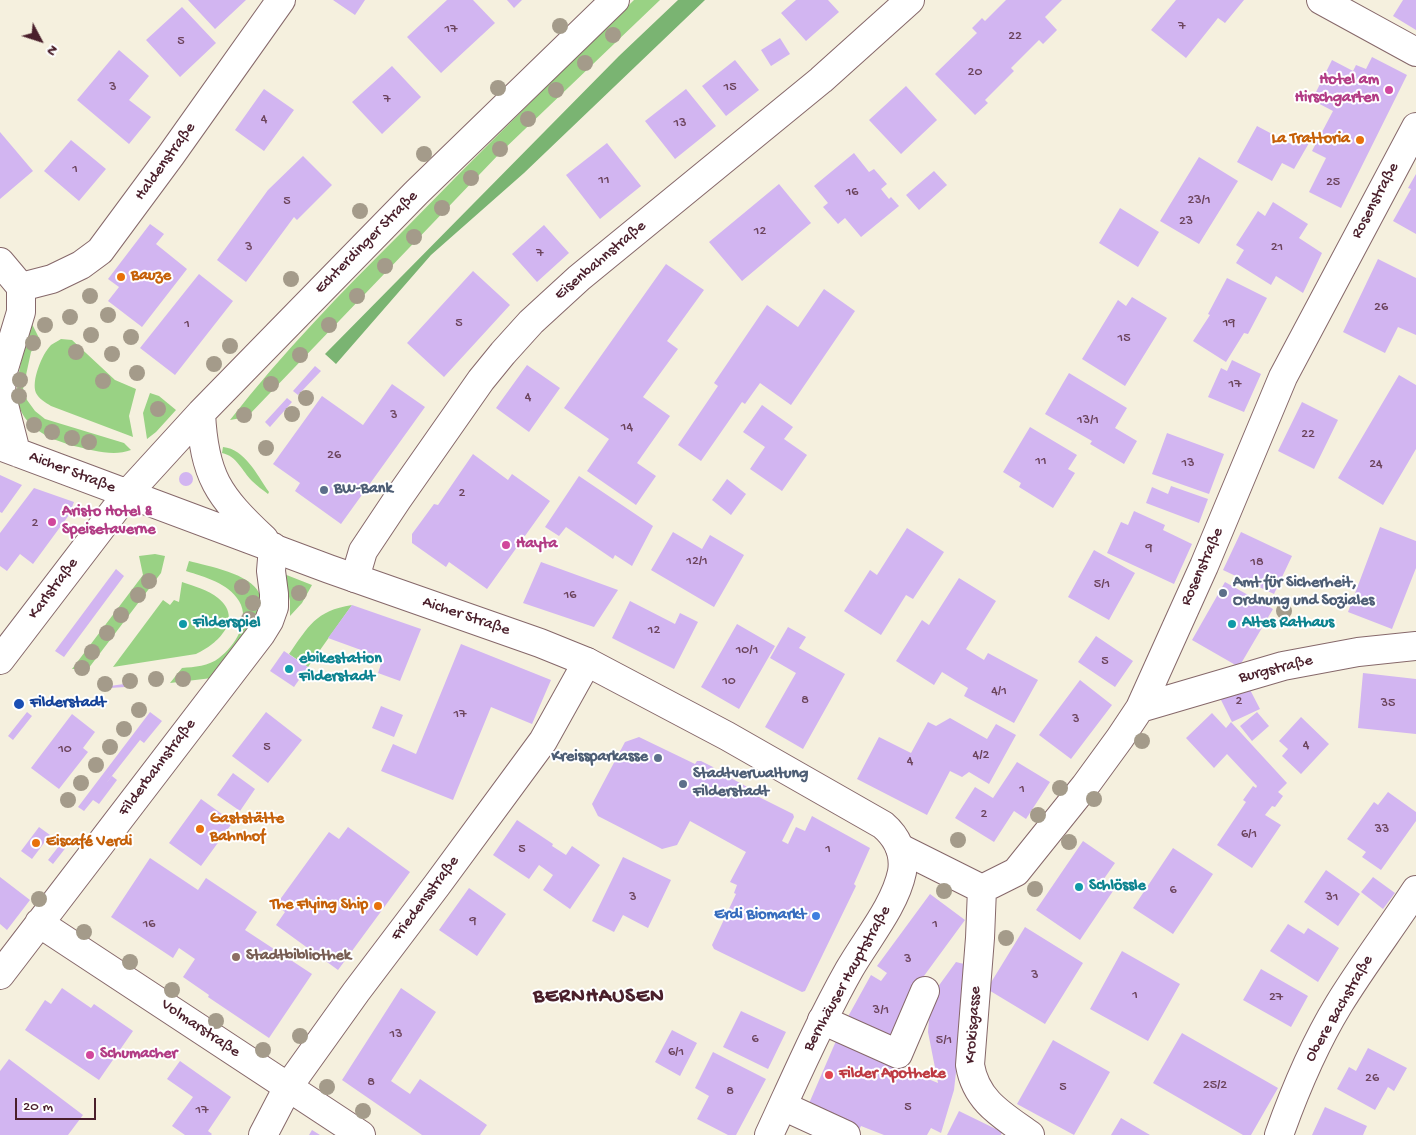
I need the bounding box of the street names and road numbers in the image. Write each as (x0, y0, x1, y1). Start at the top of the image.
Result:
street label: Haldenstraße (131, 119, 201, 205)
street label: Rosenstraße (1348, 160, 1404, 242)
street label: Echterdinger Straße (311, 187, 423, 299)
street label: Eisenbahnstraße (551, 217, 651, 305)
street label: Aicher Straße (26, 448, 118, 498)
street label: Rosenstraße (1177, 525, 1229, 609)
street label: Karlstraße (25, 555, 83, 623)
street label: Aicher Straße (420, 593, 512, 641)
street label: Burgstraße (1237, 652, 1315, 688)
street label: Filderbahnstraße (115, 716, 201, 820)
street label: Friedensstraße (388, 853, 464, 945)
street label: Bernhäuser Hauptstraße (800, 903, 896, 1055)
street label: Obere Bachstraße (1302, 952, 1378, 1066)
street label: Krokisgasse (962, 986, 986, 1064)
street label: Volmarstraße (157, 995, 243, 1063)

